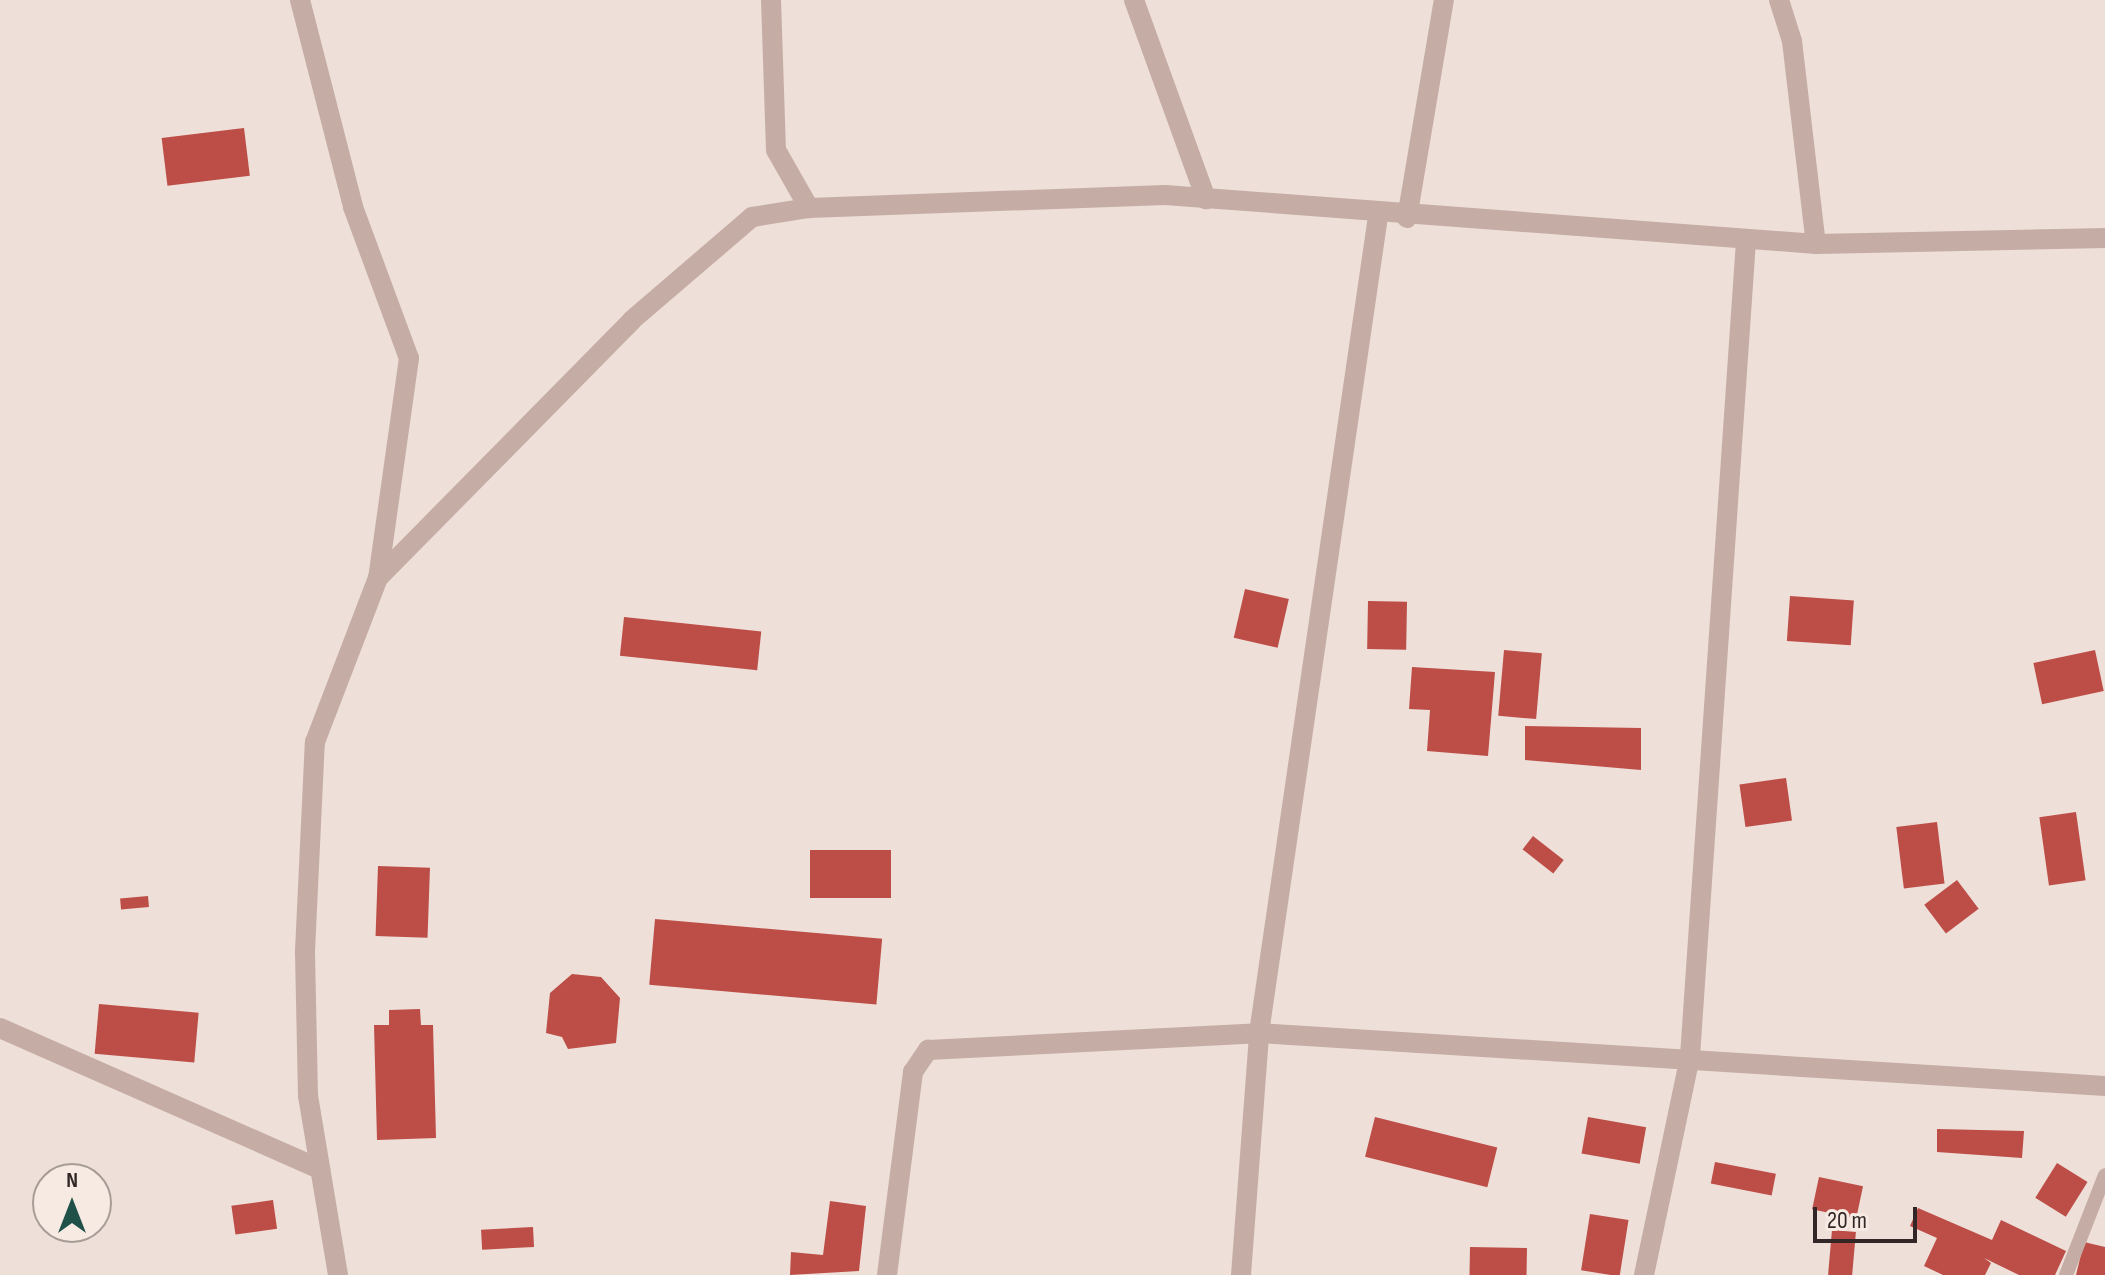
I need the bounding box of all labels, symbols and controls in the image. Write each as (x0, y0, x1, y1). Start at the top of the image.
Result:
north arrow (32, 1163, 112, 1243)
text: N (66, 1167, 78, 1194)
scale bar (1817, 1191, 1921, 1241)
text: 20 m (1827, 1206, 1867, 1235)

